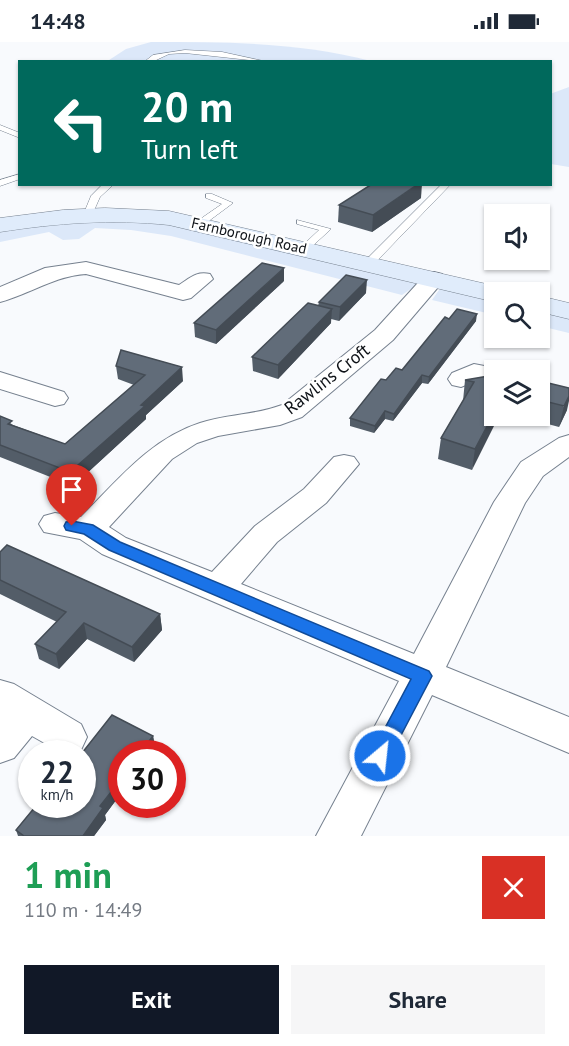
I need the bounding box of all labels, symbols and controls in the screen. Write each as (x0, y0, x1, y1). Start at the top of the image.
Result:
text: 14:48 (30, 7, 86, 35)
text: 20 m (141, 79, 233, 134)
icon: left (42, 84, 120, 162)
text: Turn left (141, 132, 238, 166)
map controls (484, 204, 550, 426)
button: sound (484, 204, 550, 270)
street label: Farnborough Road (190, 213, 309, 258)
button: search (484, 282, 550, 348)
street label: Rawlins Croft (279, 338, 374, 419)
button: layers (484, 360, 550, 426)
pin (46, 464, 97, 526)
icon: arrive (55, 473, 88, 506)
position arrow (348, 724, 412, 788)
speed limit sign: 30 (108, 740, 186, 818)
text: 22 (40, 752, 74, 791)
text: km/h (41, 785, 73, 804)
text: 1 min (24, 851, 112, 898)
button: close (482, 856, 545, 919)
text: 110 m · 14:49 (24, 897, 142, 923)
button: Exit (24, 965, 279, 1034)
button: Share (291, 965, 545, 1034)

